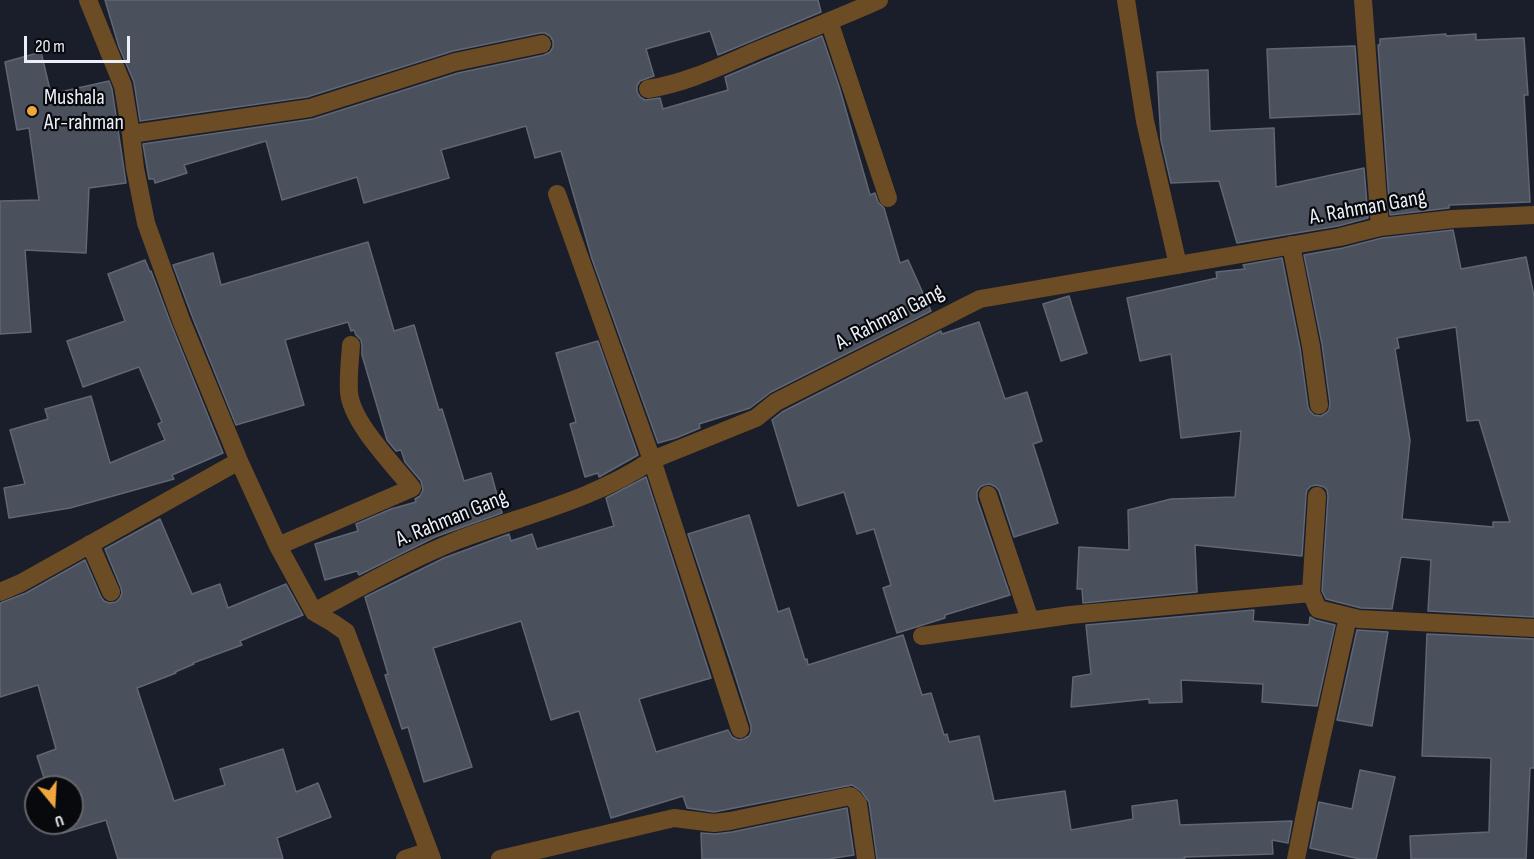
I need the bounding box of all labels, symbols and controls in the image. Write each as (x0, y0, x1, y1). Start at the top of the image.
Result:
scale bar (27, 24, 134, 62)
text: 20 m (35, 36, 65, 57)
place label: Mushala Ar-rahman (44, 85, 124, 136)
marker: Mushala Ar-rahman (25, 104, 39, 118)
street label: A. Rahman Gang (1308, 185, 1428, 231)
street label: A. Rahman Gang (831, 279, 949, 357)
street label: A. Rahman Gang (392, 485, 512, 553)
north arrow (24, 775, 84, 835)
text: U (52, 810, 66, 831)

